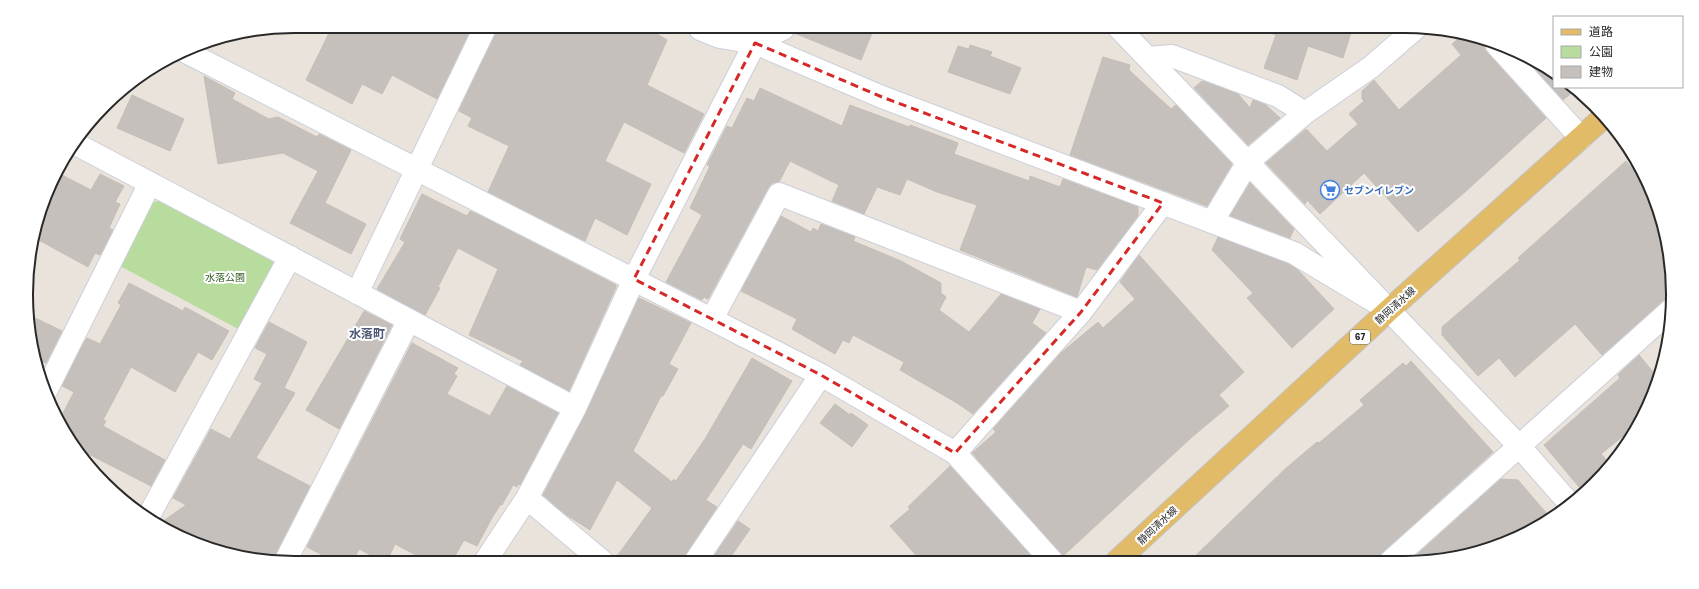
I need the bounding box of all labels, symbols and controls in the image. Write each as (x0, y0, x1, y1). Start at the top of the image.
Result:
legend (1553, 16, 1683, 88)
text: 道路 (1589, 23, 1613, 40)
text: 公園 (1589, 43, 1613, 60)
text: 建物 (1589, 63, 1613, 80)
supermarket icon: セブンイレブン (1319, 179, 1341, 201)
place label: セブンイレブン (1344, 183, 1414, 198)
park label: 水落公園 (205, 270, 245, 285)
street label: 静岡清水線 (1372, 283, 1419, 328)
district label: 水落町 (349, 325, 385, 342)
road number: 67 (1350, 330, 1370, 344)
street label: 静岡清水線 (1134, 503, 1181, 548)

